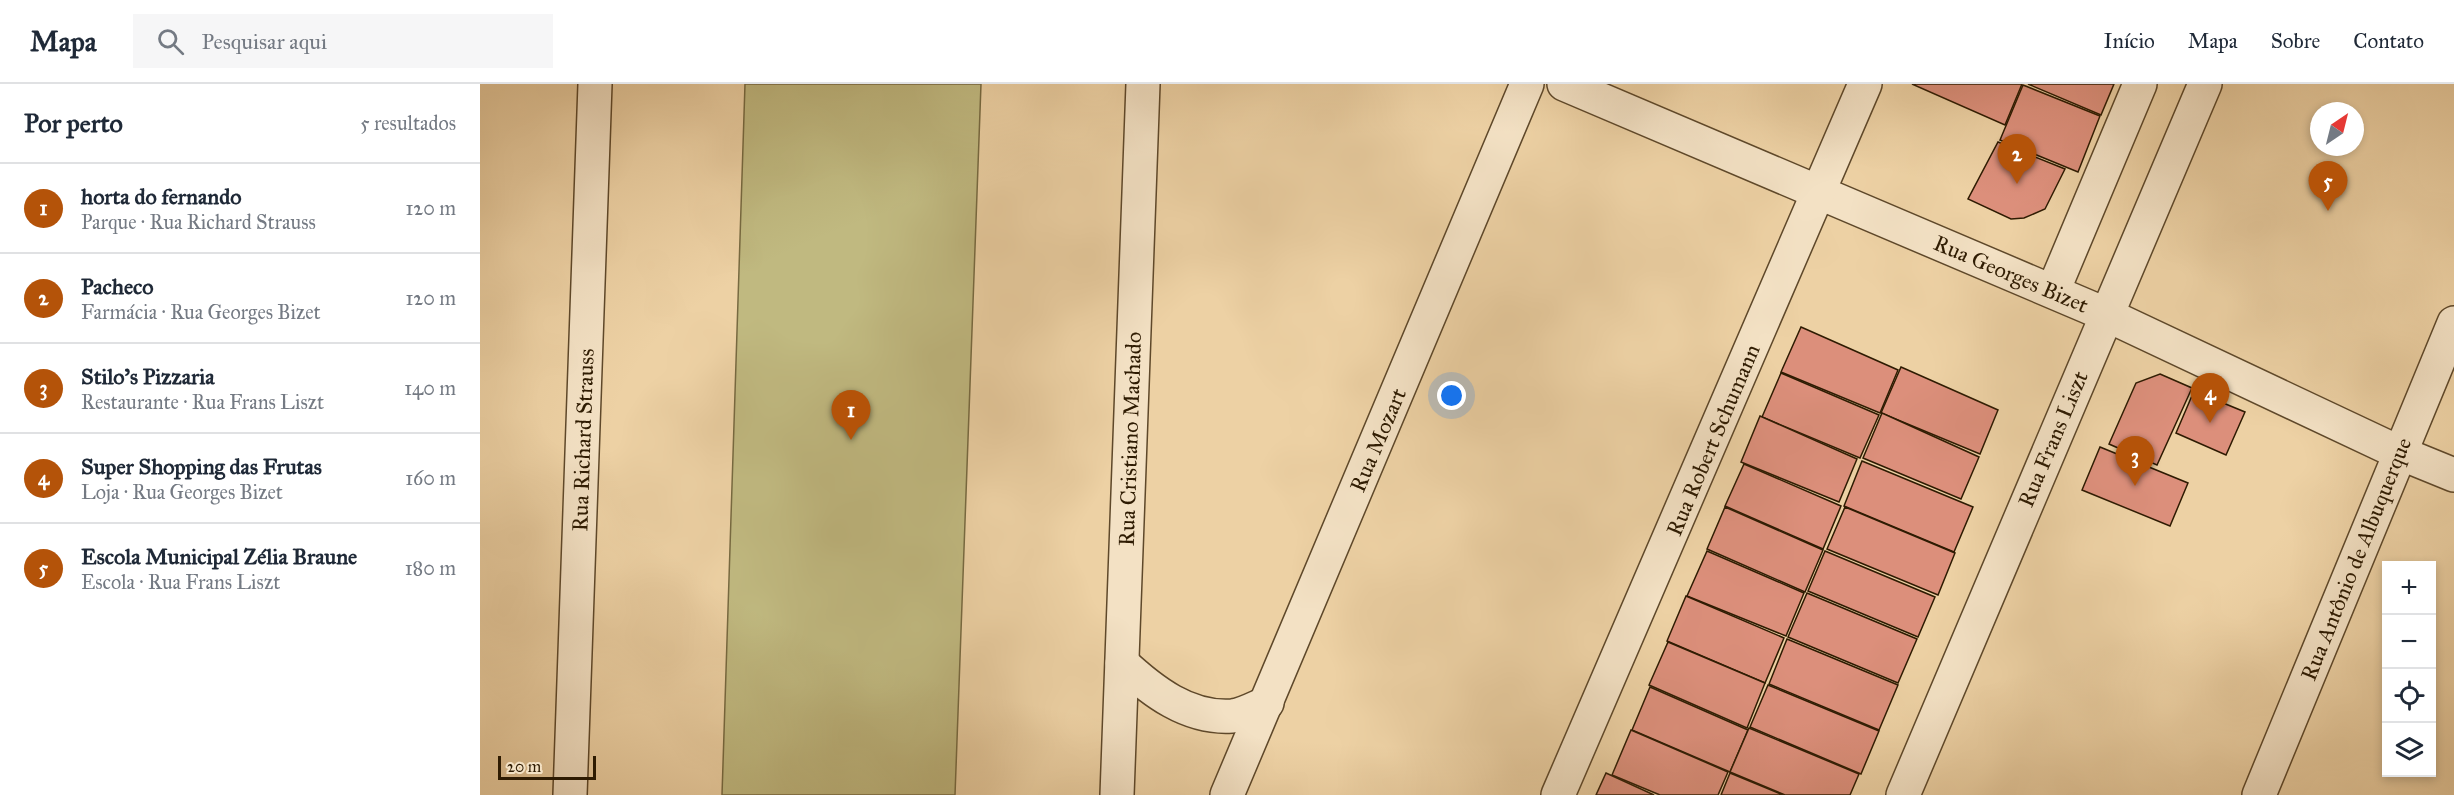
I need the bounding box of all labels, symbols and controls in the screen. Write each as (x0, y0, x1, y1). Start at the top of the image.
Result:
search box (133, 14, 553, 68)
text: Mapa (30, 24, 97, 59)
icon: search (154, 25, 187, 58)
text: Pesquisar aqui (202, 28, 327, 55)
text: Início (2104, 28, 2155, 54)
text: Mapa (2188, 28, 2238, 54)
text: Sobre (2271, 28, 2320, 54)
text: Contato (2353, 28, 2424, 54)
north arrow (2310, 102, 2364, 156)
text: Por perto (24, 107, 123, 139)
text: 5 resultados (360, 111, 456, 135)
pin: 2 (1998, 135, 2036, 184)
pin: 5 (2308, 162, 2348, 211)
text: horta do fernando (81, 183, 241, 210)
text: 1 (40, 196, 47, 220)
text: 120 m (405, 196, 456, 220)
text: Parque · Rua Richard Strauss (81, 210, 316, 234)
street label: Rua Georges Bizet (1930, 229, 2093, 319)
text: Pacheco (81, 273, 154, 300)
text: 2 (39, 286, 48, 310)
text: 120 m (405, 286, 456, 310)
text: Farmácia · Rua Georges Bizet (81, 300, 321, 324)
street label: Rua Cristiano Machado (1113, 331, 1147, 547)
street label: Rua Robert Schumann (1660, 340, 1766, 540)
street label: Rua Richard Strauss (566, 348, 600, 532)
text: Stilo's Pizzaria (81, 363, 215, 390)
street label: Rua Frans Liszt (2012, 367, 2094, 511)
pin: 4 (2190, 374, 2230, 423)
text: 3 (40, 376, 48, 400)
text: 140 m (404, 376, 456, 400)
your location (1437, 381, 1466, 410)
street label: Rua Mozart (1344, 384, 1412, 496)
text: Restaurante · Rua Frans Liszt (81, 390, 324, 414)
pin: 1 (832, 390, 871, 440)
street label: Rua Antônio de Albuquerque (2295, 434, 2417, 684)
pin: 3 (2116, 436, 2154, 486)
text: Super Shopping das Frutas (81, 453, 322, 480)
text: 4 (38, 466, 49, 490)
text: 160 m (405, 466, 456, 490)
text: Loja · Rua Georges Bizet (81, 480, 283, 504)
text: Escola Municipal Zélia Braune (81, 543, 357, 570)
text: 5 (39, 556, 48, 580)
text: 180 m (405, 556, 456, 580)
map controls (2382, 561, 2436, 777)
button: + (2382, 561, 2436, 615)
text: Escola · Rua Frans Liszt (81, 570, 280, 594)
button: − (2382, 615, 2436, 669)
button: locate (2382, 669, 2436, 723)
button: layers (2382, 723, 2436, 777)
scale bar (498, 753, 596, 780)
text: 20 m (507, 757, 541, 776)

